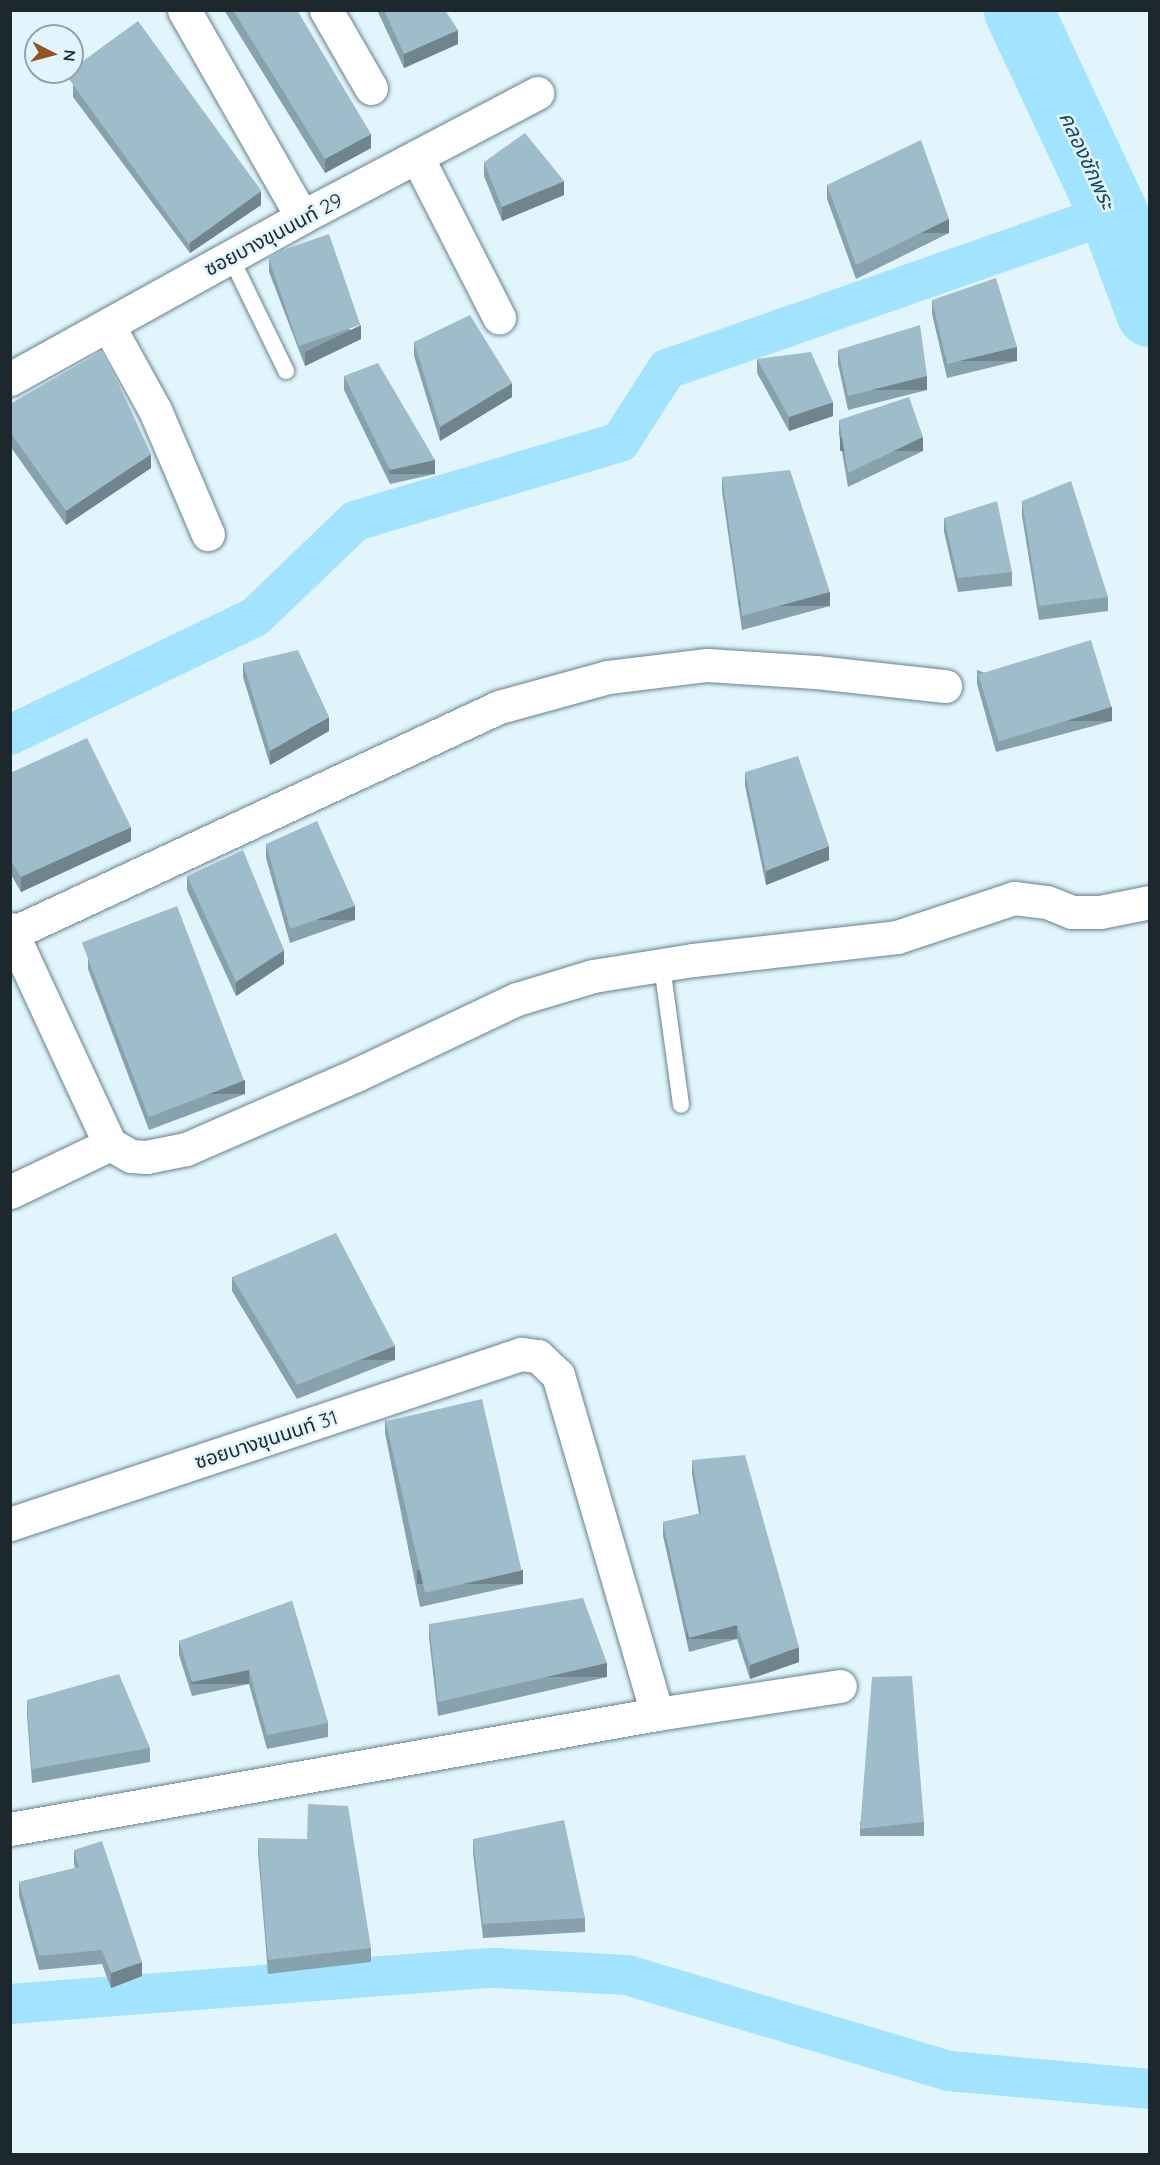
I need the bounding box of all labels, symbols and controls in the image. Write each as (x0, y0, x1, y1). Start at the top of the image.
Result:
north arrow (24, 24, 84, 84)
text: N (59, 49, 80, 63)
water label: คลองชักพระ (1055, 107, 1121, 213)
street label: ซอยบางขุนนนท์ 29 (200, 187, 346, 281)
street label: ซอยบางขุนนนท์ 31 (192, 1405, 340, 1473)

